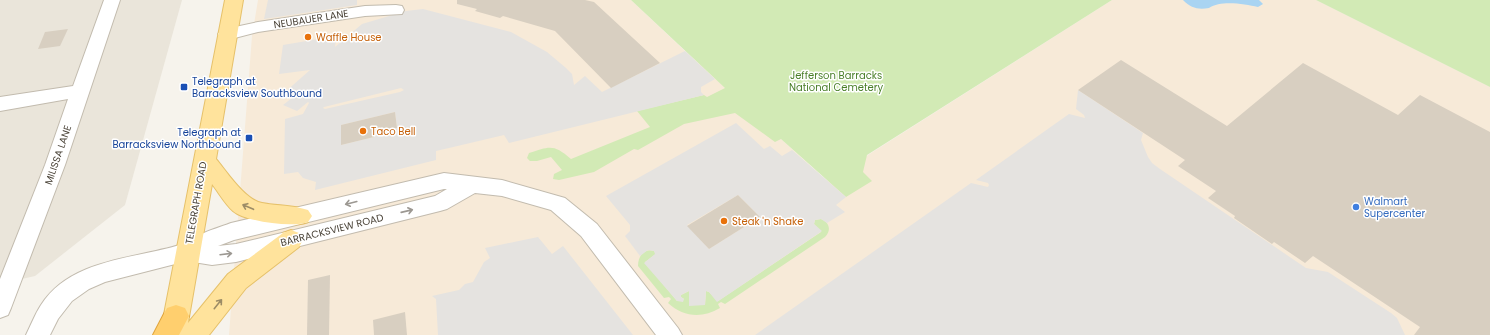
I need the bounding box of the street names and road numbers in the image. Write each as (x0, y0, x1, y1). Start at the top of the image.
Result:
street label: NEUBAUER LANE (272, 6, 350, 32)
street label: MILISSA LANE (41, 123, 75, 187)
street label: TELEGRAPH ROAD (181, 160, 211, 246)
street label: BARRACKSVIEW ROAD (279, 210, 385, 250)

